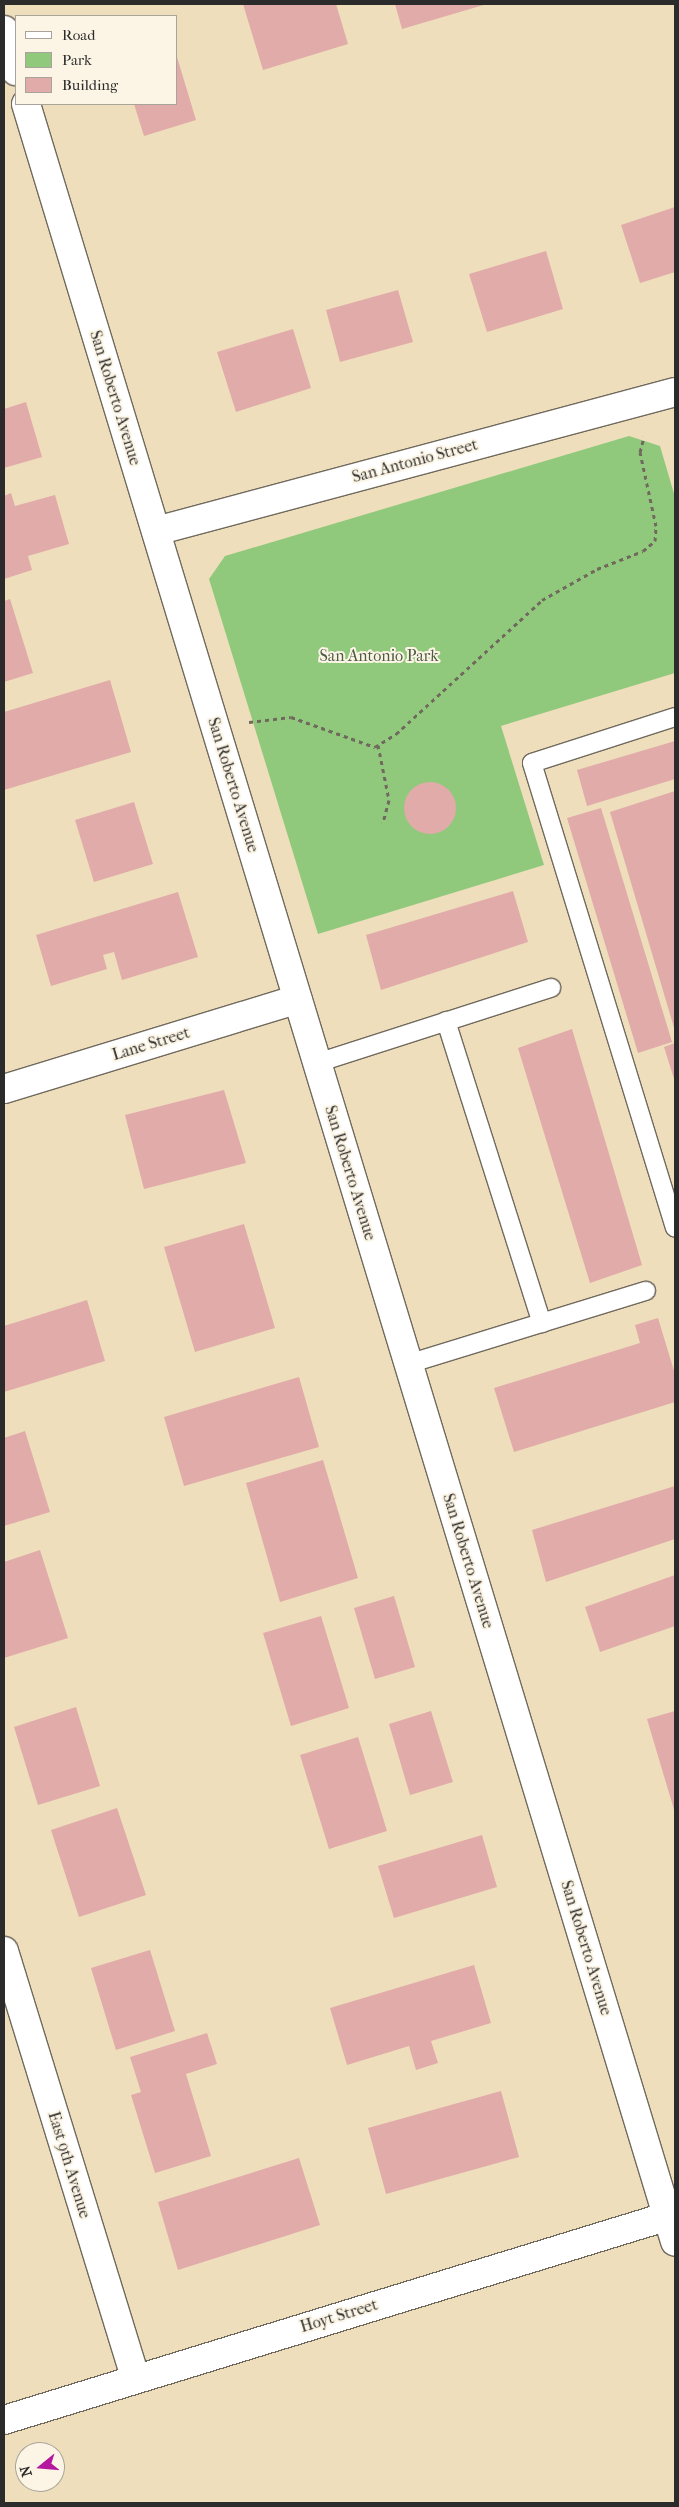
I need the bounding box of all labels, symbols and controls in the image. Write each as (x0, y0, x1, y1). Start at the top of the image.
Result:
legend (15, 15, 178, 105)
text: Road (62, 26, 95, 44)
text: Park (62, 51, 92, 69)
text: Building (62, 76, 118, 94)
street label: San Roberto Avenue (85, 328, 145, 468)
street label: San Antonio Street (350, 435, 480, 487)
park label: San Antonio Park (320, 646, 438, 666)
street label: San Roberto Avenue (203, 715, 263, 855)
street label: Lane Street (110, 1023, 192, 1065)
street label: San Roberto Avenue (320, 1103, 380, 1243)
street label: San Roberto Avenue (438, 1491, 498, 1631)
street label: San Roberto Avenue (556, 1878, 616, 2018)
street label: East 9th Avenue (44, 2109, 94, 2221)
street label: Hoyt Street (298, 2295, 380, 2337)
north arrow (15, 2442, 65, 2492)
text: N (16, 2464, 36, 2479)

